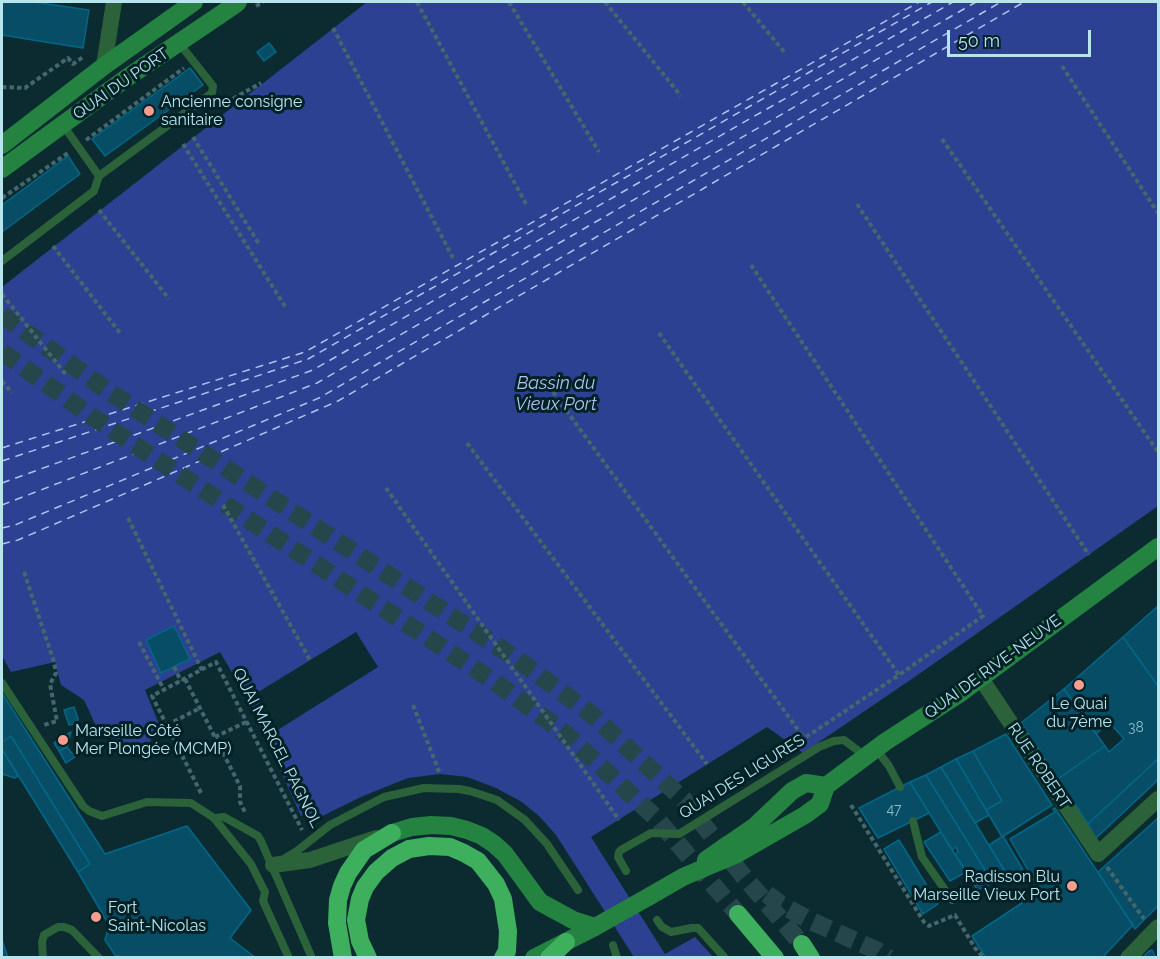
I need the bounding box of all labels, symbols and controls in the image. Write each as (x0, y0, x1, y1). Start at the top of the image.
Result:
scale bar (950, 18, 1094, 56)
text: 50 m (958, 30, 1000, 51)
street label: QUAI DU PORT (70, 44, 172, 124)
place label: Ancienne consigne sanitaire (161, 92, 302, 130)
marker: Ancienne consigne sanitaire (142, 104, 156, 118)
water label: Bassin du Vieux Port (515, 373, 597, 416)
street label: QUAI DE RIVE-NEUVE (921, 611, 1065, 723)
street label: QUAI MARCEL PAGNOL (228, 665, 326, 831)
marker: Le Quai du 7ème (1072, 678, 1086, 692)
place label: Le Quai du 7ème (1046, 694, 1112, 732)
street label: RUE ROBERT (1003, 719, 1075, 813)
house number: 38 (1128, 720, 1144, 736)
place label: Marseille Côté Mer Plongée (MCMP) (75, 721, 231, 759)
street label: QUAI DES LIGURES (676, 731, 808, 823)
marker: Marseille Côté Mer Plongée (MCMP) (56, 733, 70, 747)
house number: 47 (886, 802, 902, 818)
place label: Radisson Blu Marseille Vieux Port (913, 867, 1060, 905)
marker: Radisson Blu Marseille Vieux Port (1065, 879, 1079, 893)
place label: Fort Saint-Nicolas (108, 898, 206, 936)
marker: Fort Saint-Nicolas (89, 910, 103, 924)

